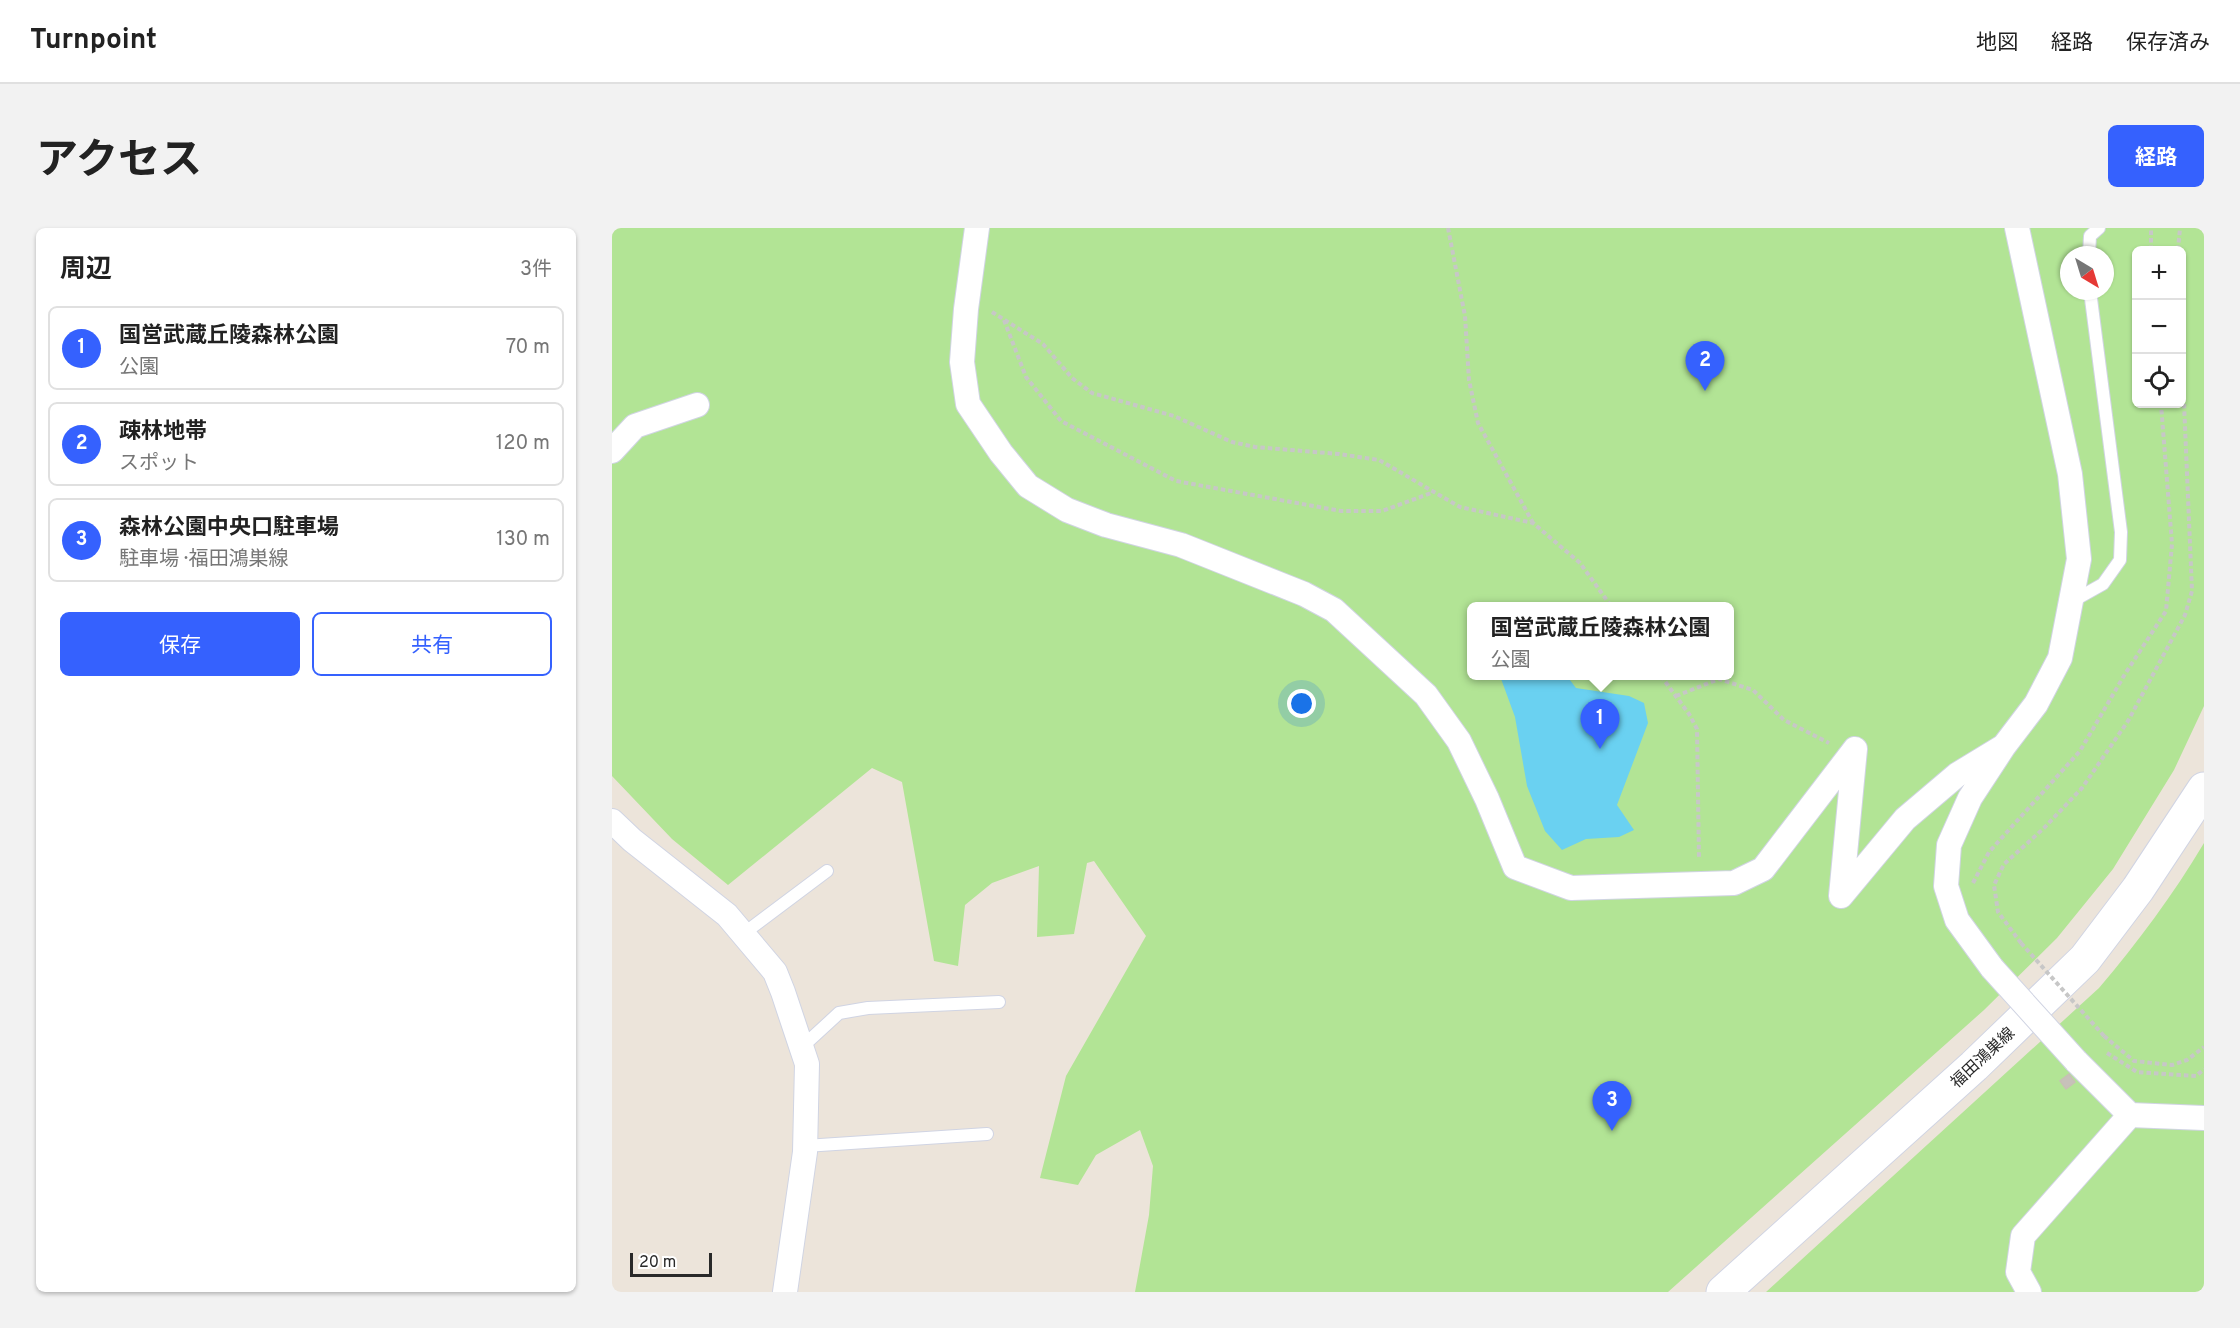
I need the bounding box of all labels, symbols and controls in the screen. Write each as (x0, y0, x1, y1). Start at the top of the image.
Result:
text: Turnpoint (30, 23, 157, 59)
text: 地図 (1976, 30, 2018, 57)
text: 経路 (2051, 30, 2093, 57)
text: 保存済み (2126, 30, 2210, 57)
button: 経路 (2108, 125, 2204, 187)
text: アクセス (36, 136, 202, 189)
north arrow (2060, 246, 2114, 300)
map controls (2132, 246, 2186, 408)
button: + (2132, 246, 2186, 300)
text: 周辺 (60, 254, 112, 287)
text: 3件 (520, 257, 552, 283)
button: − (2132, 300, 2186, 354)
text: 国営武蔵丘陵森林公園 (119, 323, 339, 350)
text: 1 (78, 335, 86, 361)
text: 70 m (506, 335, 550, 361)
pin: 2 (1686, 342, 1724, 391)
button: locate (2132, 354, 2186, 408)
text: 公園 (119, 355, 159, 381)
text: 疎林地帯 (119, 419, 207, 446)
text: 2 (75, 431, 88, 457)
text: 120 m (496, 431, 550, 457)
text: スポット (119, 451, 199, 477)
text: 森林公園中央口駐車場 (119, 515, 339, 542)
text: 3 (76, 527, 88, 553)
text: 130 m (496, 527, 550, 553)
text: 駐車場 · 福田鴻巣線 (119, 547, 288, 573)
popup (1467, 602, 1734, 680)
button: 保存 (60, 612, 300, 676)
button: 共有 (312, 612, 552, 676)
text: 国営武蔵丘陵森林公園 (1490, 616, 1711, 643)
text: 公園 (1490, 648, 1530, 674)
your location (1287, 689, 1316, 718)
pin: 1 (1580, 700, 1620, 749)
street label: 福田鴻巣線 (1947, 1024, 2019, 1093)
pin: 3 (1592, 1082, 1632, 1131)
scale bar (630, 1250, 712, 1278)
text: 20 m (639, 1253, 676, 1273)

